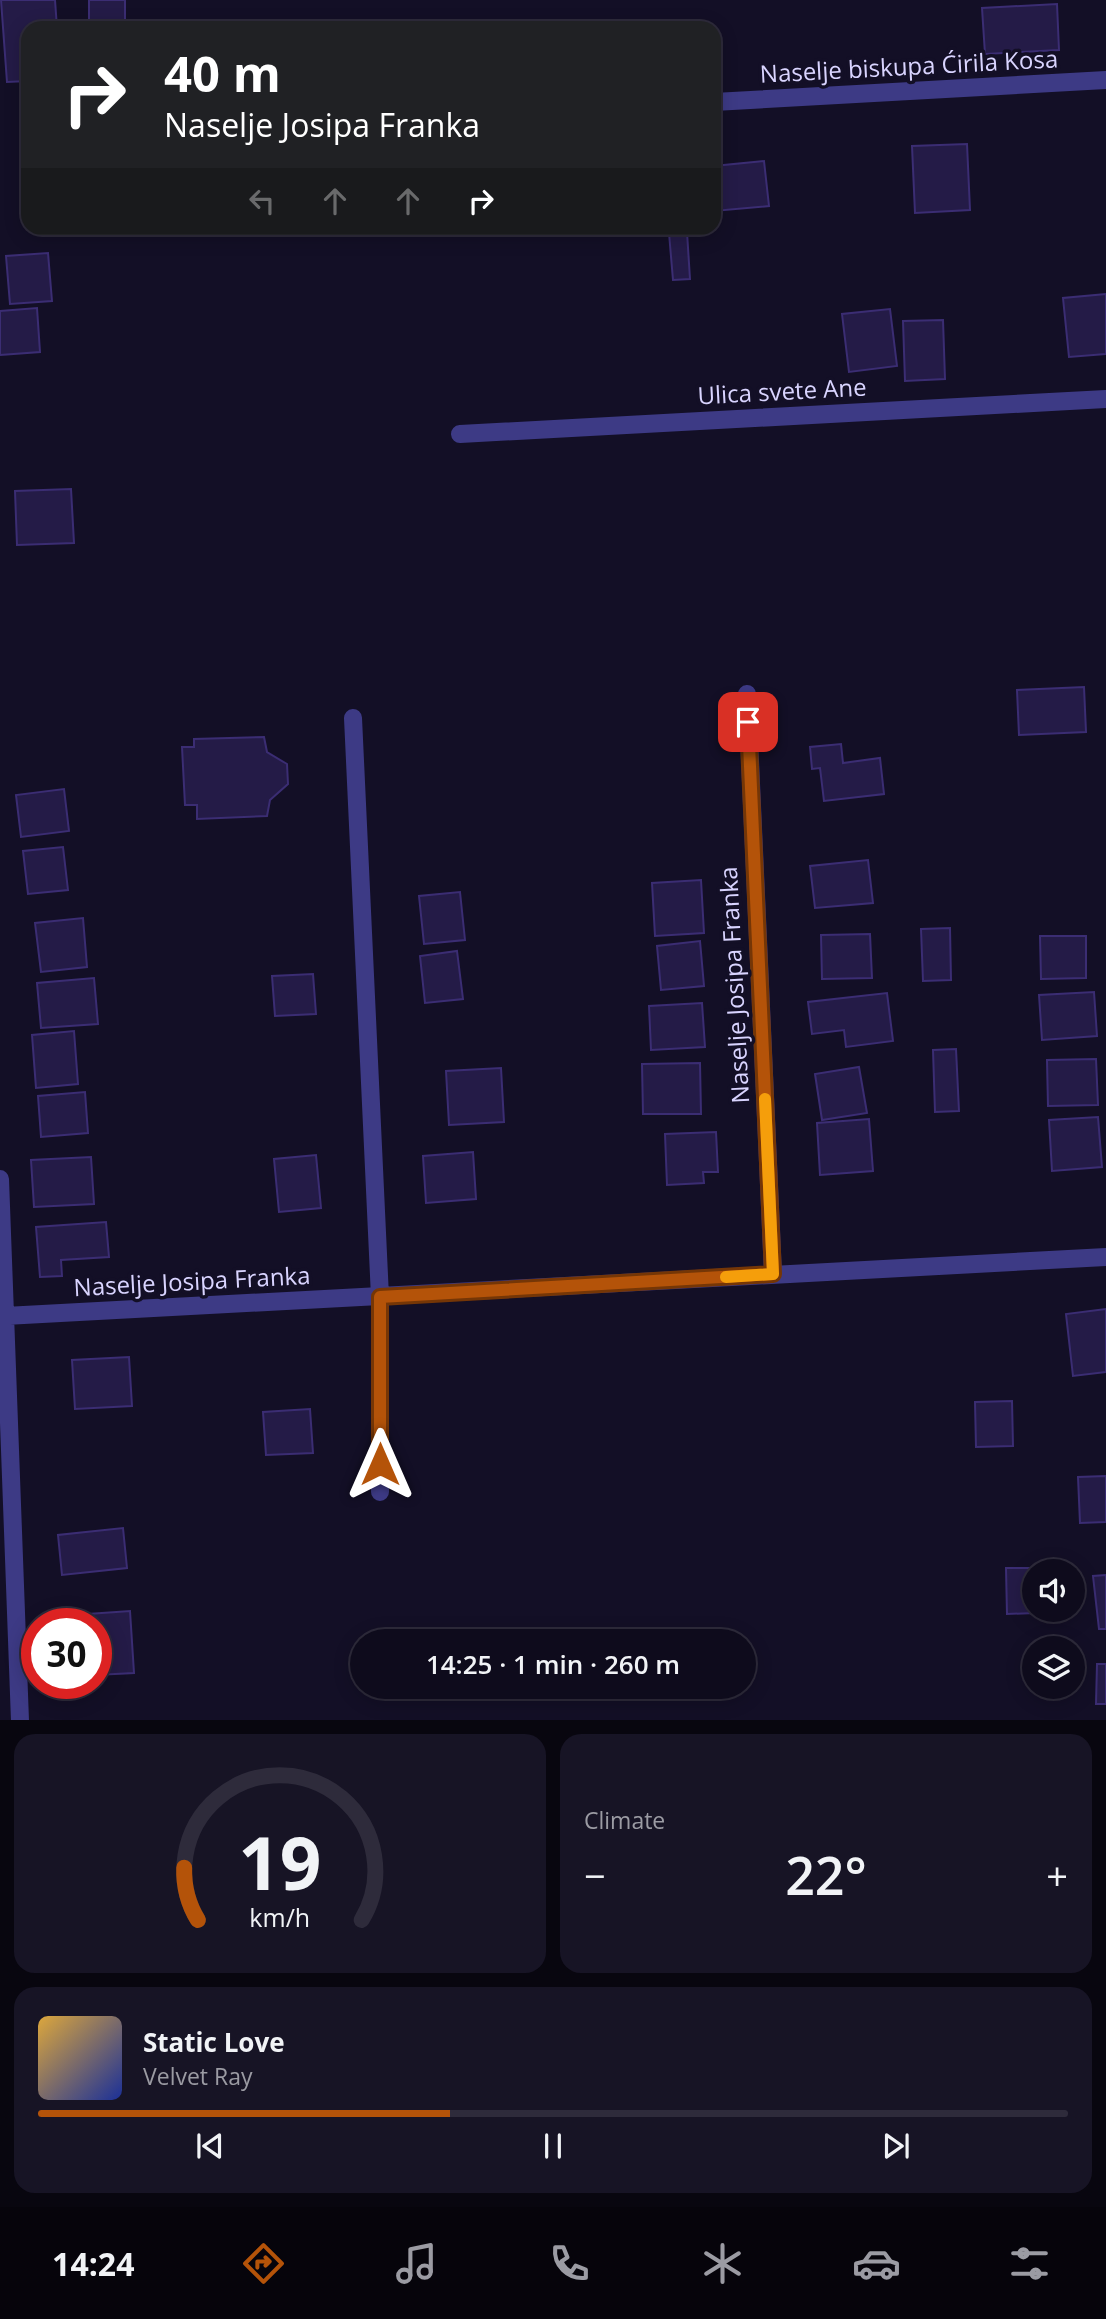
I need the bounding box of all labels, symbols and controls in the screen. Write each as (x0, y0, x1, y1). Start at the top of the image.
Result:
text: 40 m (164, 40, 281, 106)
street label: Naselje biskupa Ćirila Kosa (759, 41, 1059, 90)
icon: right (49, 49, 140, 140)
text: Naselje Josipa Franka (164, 103, 480, 146)
icon: left (243, 182, 281, 220)
icon: ahead (316, 182, 354, 220)
icon: ahead (389, 182, 427, 220)
icon: right (462, 182, 500, 220)
street label: Ulica svete Ane (697, 370, 867, 411)
pin (718, 692, 778, 752)
icon: arrive (729, 703, 767, 741)
street label: Naselje Josipa Franka (711, 866, 756, 1104)
street label: Naselje Josipa Franka (73, 1258, 311, 1303)
position arrow (343, 1427, 417, 1501)
map controls (1022, 1559, 1085, 1699)
button: sound (1022, 1559, 1085, 1622)
speed limit sign: 30 (21, 1608, 112, 1699)
button: layers (1022, 1636, 1085, 1699)
text: 14:25 · 1 min · 260 m (426, 1646, 680, 1682)
text: Climate (584, 1804, 665, 1836)
text: 19 (238, 1812, 322, 1911)
text: 22° (785, 1839, 867, 1910)
text: − (584, 1849, 606, 1901)
text: + (1046, 1849, 1068, 1901)
text: km/h (250, 1899, 310, 1933)
text: Static Love (143, 2024, 285, 2060)
text: Velvet Ray (143, 2060, 253, 2092)
icon: previous (191, 2127, 229, 2165)
icon: pause (534, 2127, 572, 2165)
icon: next (877, 2127, 915, 2165)
icon: directions (239, 2239, 288, 2288)
icon: music (392, 2239, 441, 2288)
icon: phone (545, 2239, 594, 2288)
icon: climate (698, 2239, 747, 2288)
icon: car (852, 2239, 901, 2288)
icon: filters (1005, 2239, 1054, 2288)
text: 14:24 (52, 2242, 134, 2285)

